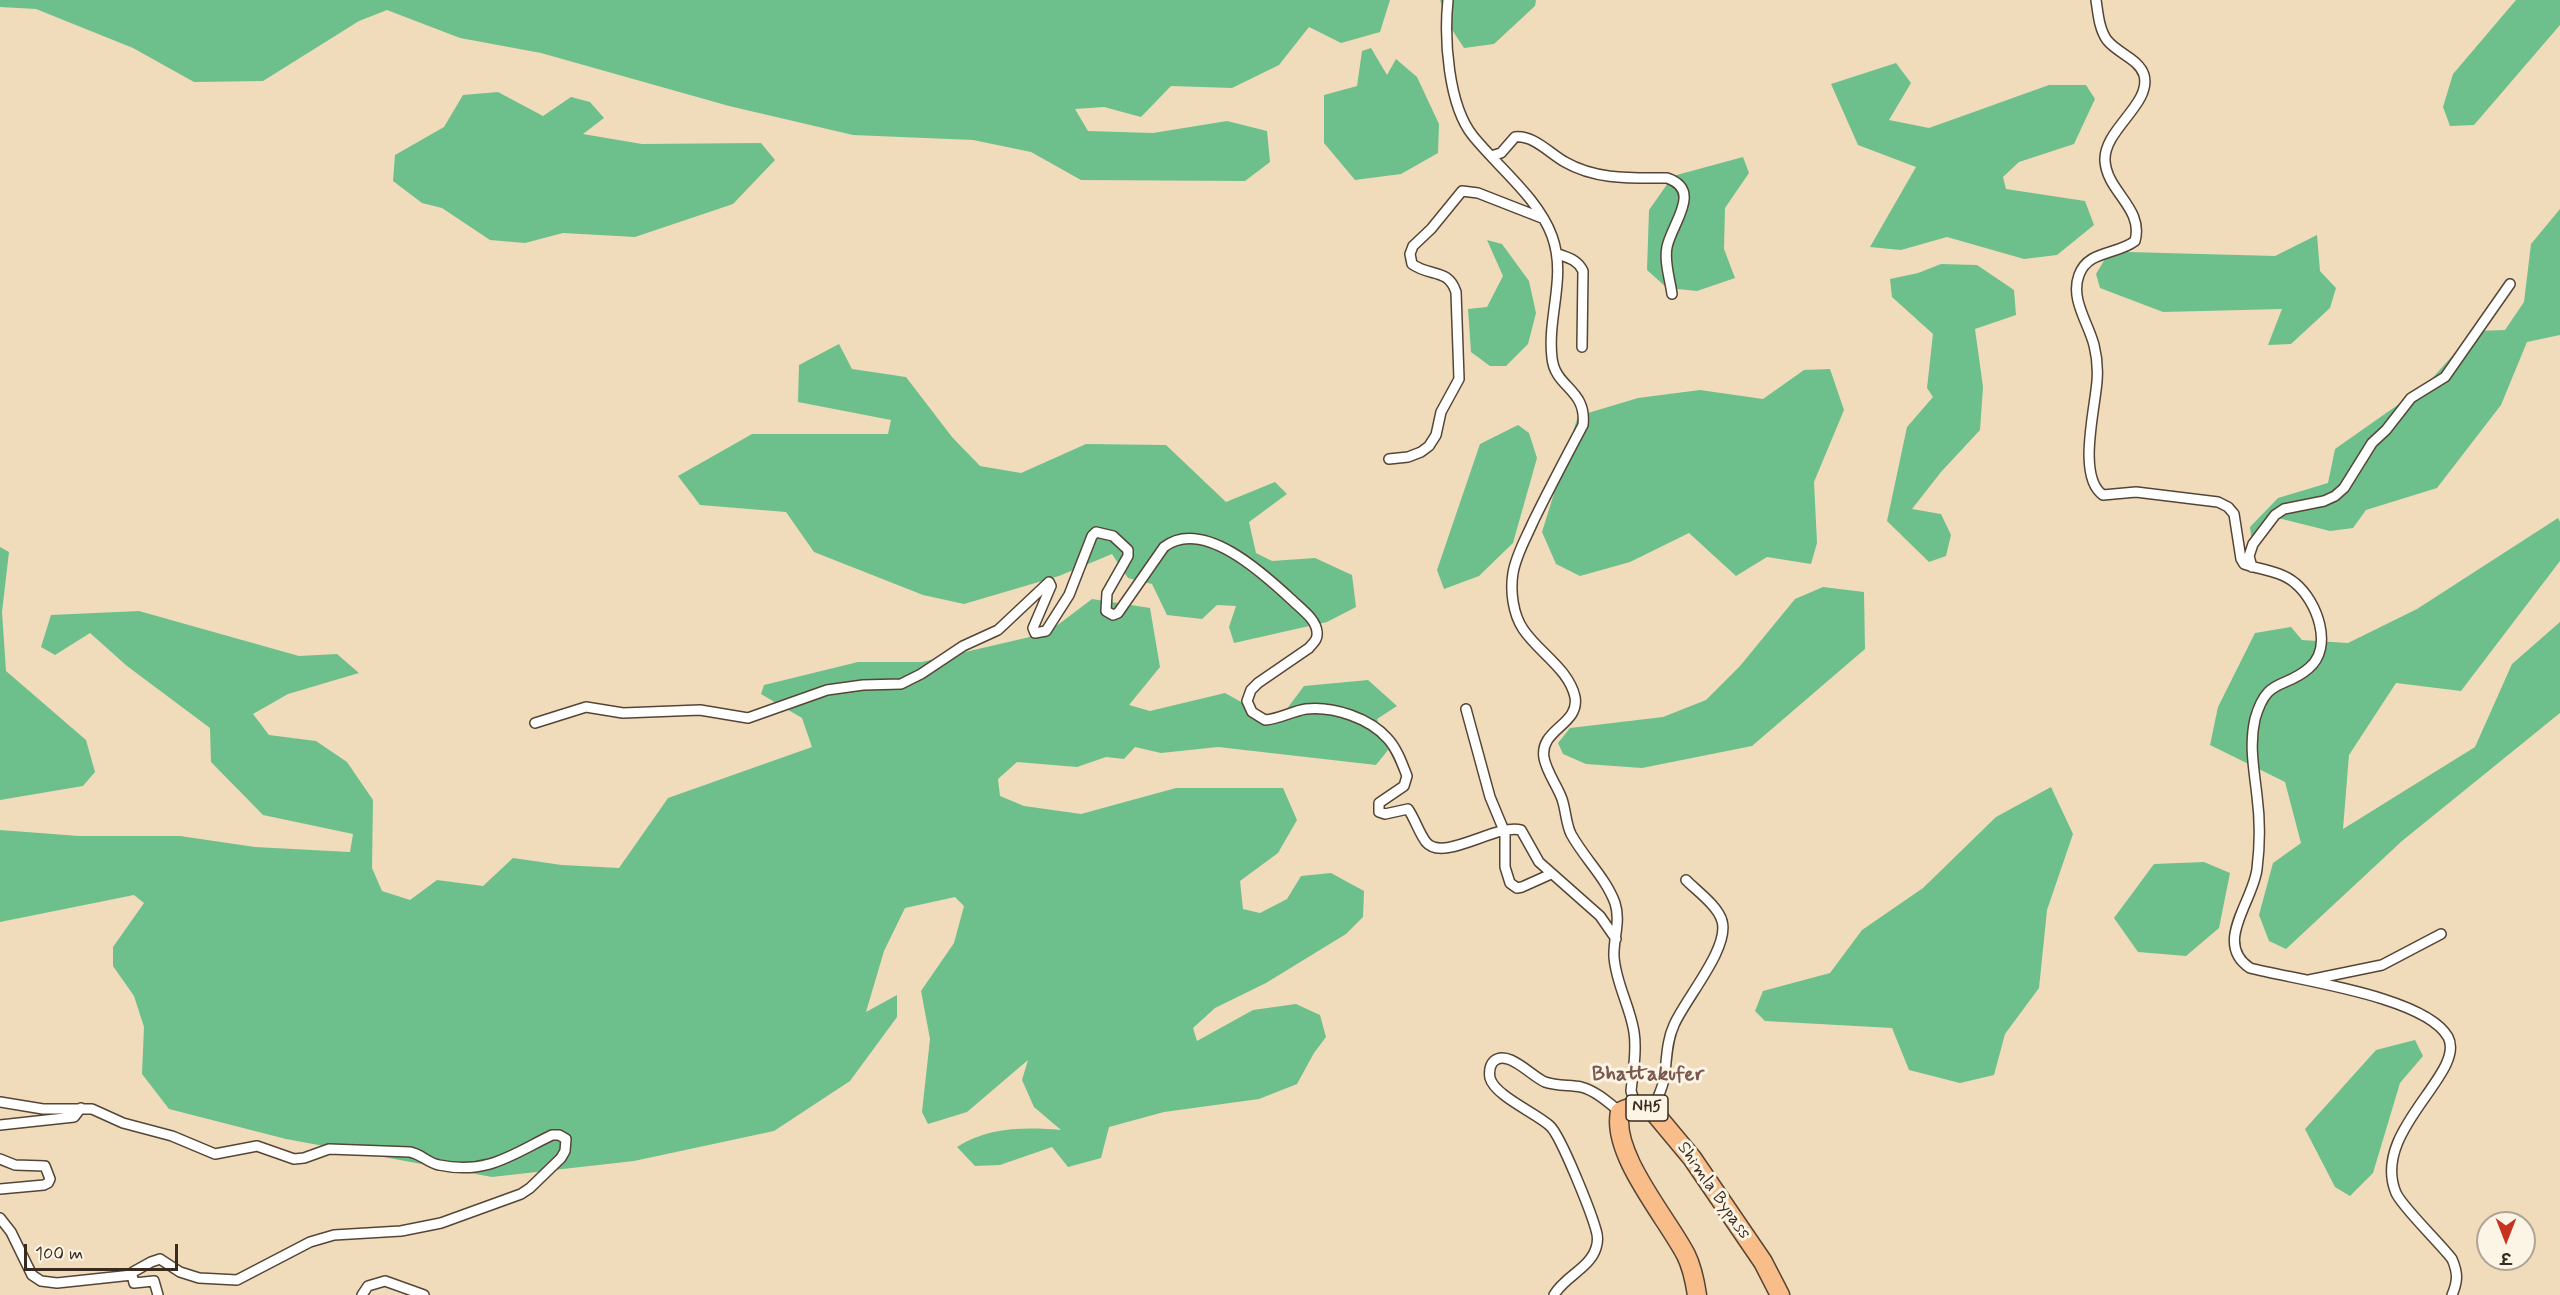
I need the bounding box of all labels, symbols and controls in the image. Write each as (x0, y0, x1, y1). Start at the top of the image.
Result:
district label: Bhattakufer (1592, 1063, 1704, 1089)
road number: NH5 (1626, 1095, 1668, 1121)
street label: Shimla Bypass (1671, 1138, 1755, 1244)
north arrow (2476, 1211, 2536, 1271)
scale bar (27, 1232, 182, 1270)
text: 100 m (35, 1242, 83, 1266)
text: उ (2501, 1247, 2511, 1268)

